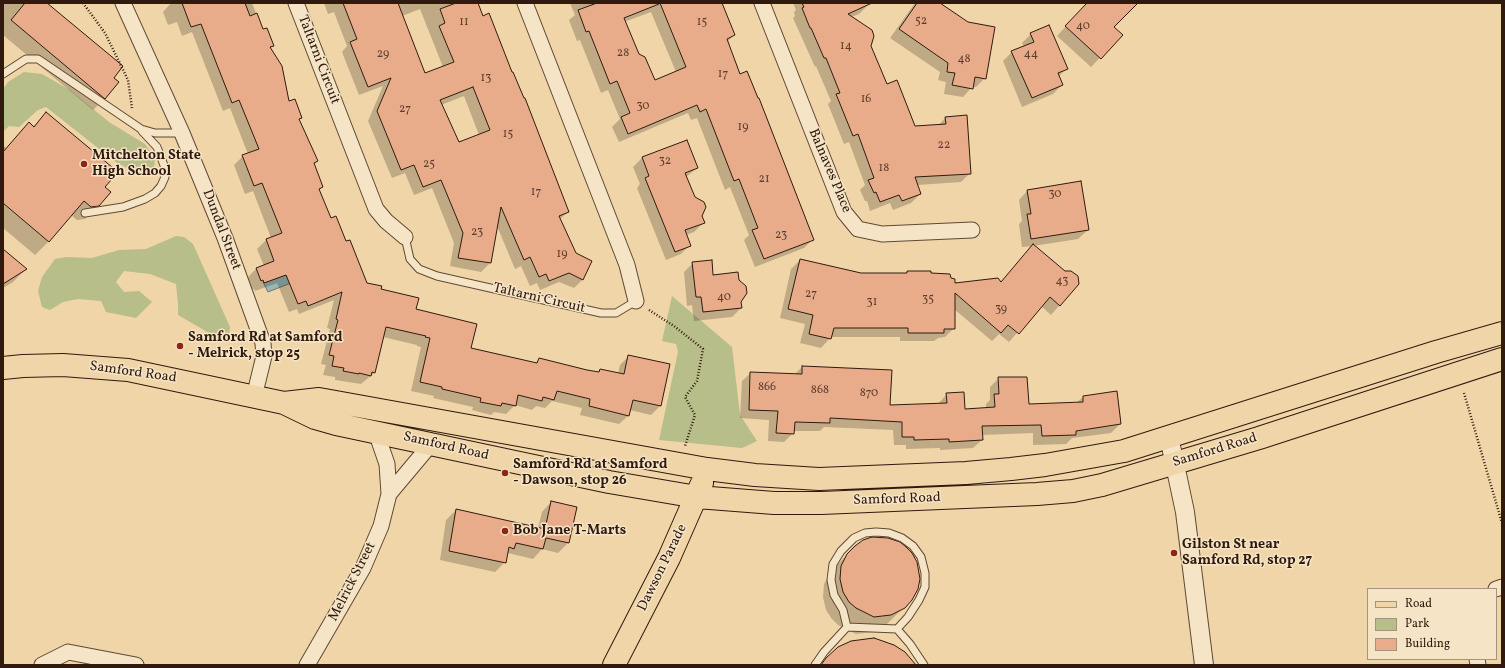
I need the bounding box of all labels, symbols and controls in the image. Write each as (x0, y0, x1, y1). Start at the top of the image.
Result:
street label: Taltarni Circuit (293, 13, 343, 107)
house number: 52 (915, 15, 927, 29)
house number: 11 (459, 16, 469, 30)
house number: 15 (697, 16, 707, 30)
house number: 40 (1076, 20, 1090, 34)
house number: 14 (840, 40, 852, 54)
house number: 28 (617, 47, 629, 61)
house number: 29 (377, 48, 389, 62)
house number: 44 (1024, 48, 1038, 62)
house number: 48 (957, 53, 971, 67)
house number: 17 (718, 68, 728, 82)
house number: 13 (481, 72, 491, 86)
house number: 16 (861, 93, 871, 107)
house number: 30 (636, 100, 650, 114)
house number: 27 (399, 103, 411, 117)
house number: 19 (738, 121, 748, 135)
street label: Balnaves Place (804, 126, 854, 216)
house number: 15 (503, 128, 513, 142)
house number: 22 (938, 139, 950, 153)
place label: Mitchelton State High School (92, 148, 201, 180)
house number: 32 (659, 155, 671, 169)
house number: 25 (423, 158, 435, 172)
marker: Mitchelton State High School (79, 159, 89, 169)
house number: 18 (879, 162, 889, 176)
house number: 21 (758, 173, 770, 187)
house number: 17 (531, 186, 541, 200)
street label: Dundal Street (198, 187, 244, 273)
house number: 30 (1048, 188, 1062, 202)
house number: 23 (471, 226, 483, 240)
house number: 23 (775, 229, 787, 243)
house number: 19 (557, 248, 567, 262)
house number: 43 (1056, 275, 1068, 289)
street label: Taltarni Circuit (491, 280, 587, 318)
house number: 27 (805, 288, 817, 302)
house number: 40 (717, 291, 731, 305)
house number: 35 (922, 293, 934, 307)
house number: 31 (867, 296, 877, 310)
house number: 39 (995, 303, 1007, 317)
place label: Samford Rd at Samford - Melrick, stop 25 (188, 330, 342, 362)
marker: Samford Rd at Samford - Melrick, stop 25 (175, 341, 185, 351)
street label: Samford Road (89, 359, 177, 387)
house number: 866 (758, 381, 776, 395)
house number: 868 (811, 384, 829, 398)
house number: 870 (860, 387, 878, 401)
street label: Samford Road (401, 429, 491, 465)
street label: Samford Road (1171, 430, 1259, 472)
place label: Samford Rd at Samford - Dawson, stop 26 (513, 457, 667, 490)
marker: Samford Rd at Samford - Dawson, stop 26 (500, 468, 510, 478)
street label: Samford Road (853, 490, 941, 510)
street label: Dawson Parade (635, 522, 691, 614)
place label: Bob Jane T-Marts (513, 523, 626, 539)
marker: Bob Jane T-Marts (500, 526, 510, 536)
place label: Gilston St near Samford Rd, stop 27 (1182, 537, 1312, 570)
street label: Melrick Street (326, 540, 380, 624)
marker: Gilston St near Samford Rd, stop 27 (1169, 548, 1179, 558)
legend (1367, 588, 1497, 660)
text: Road (1405, 596, 1432, 612)
text: Park (1405, 616, 1430, 632)
text: Building (1405, 636, 1450, 652)

